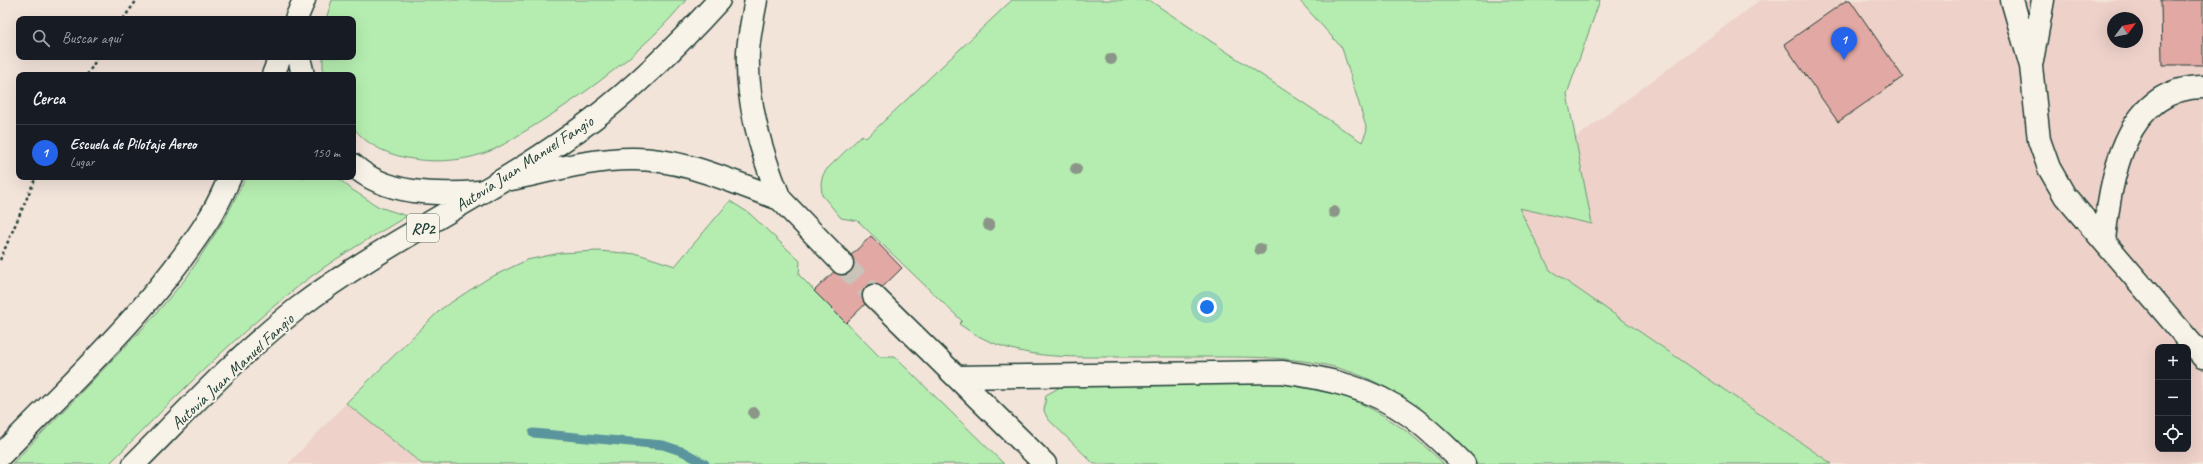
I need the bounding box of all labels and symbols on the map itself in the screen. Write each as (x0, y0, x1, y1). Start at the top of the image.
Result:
north arrow (2107, 12, 2143, 48)
pin: 1 (1831, 27, 1857, 60)
street label: Autovía Juan Manuel Fangio (451, 110, 598, 216)
road number: RP2 (407, 214, 439, 242)
your location (1197, 297, 1217, 317)
street label: Autovía Juan Manuel Fangio (166, 308, 299, 434)

